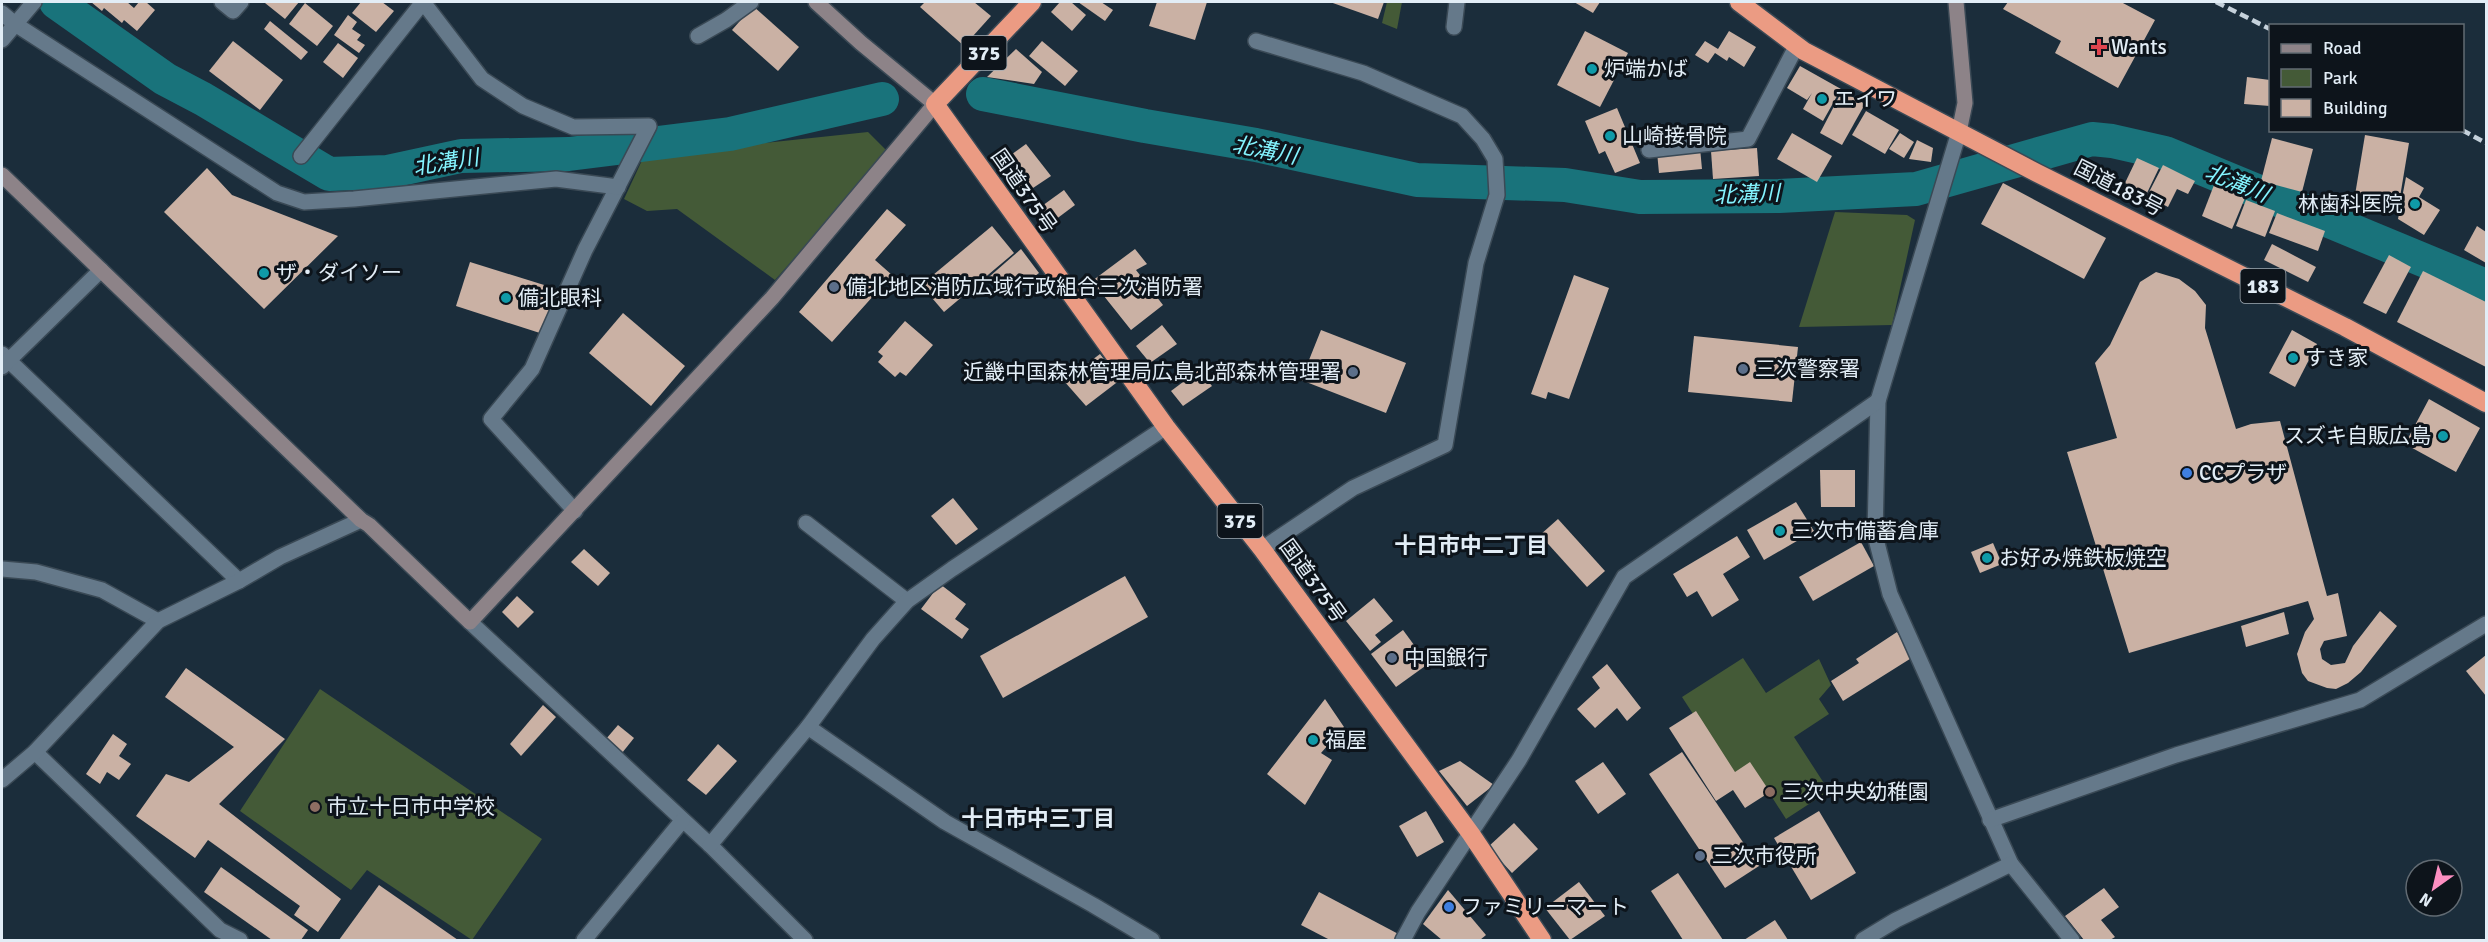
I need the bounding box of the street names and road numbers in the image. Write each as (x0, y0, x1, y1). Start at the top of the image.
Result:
road number: 375 (962, 36, 1006, 70)
street label: 国道375号 (986, 144, 1062, 238)
street label: 国道183号 (2070, 154, 2168, 222)
road number: 183 (2240, 269, 2286, 303)
road number: 375 (1218, 504, 1262, 538)
street label: 国道375号 (1274, 534, 1352, 628)

